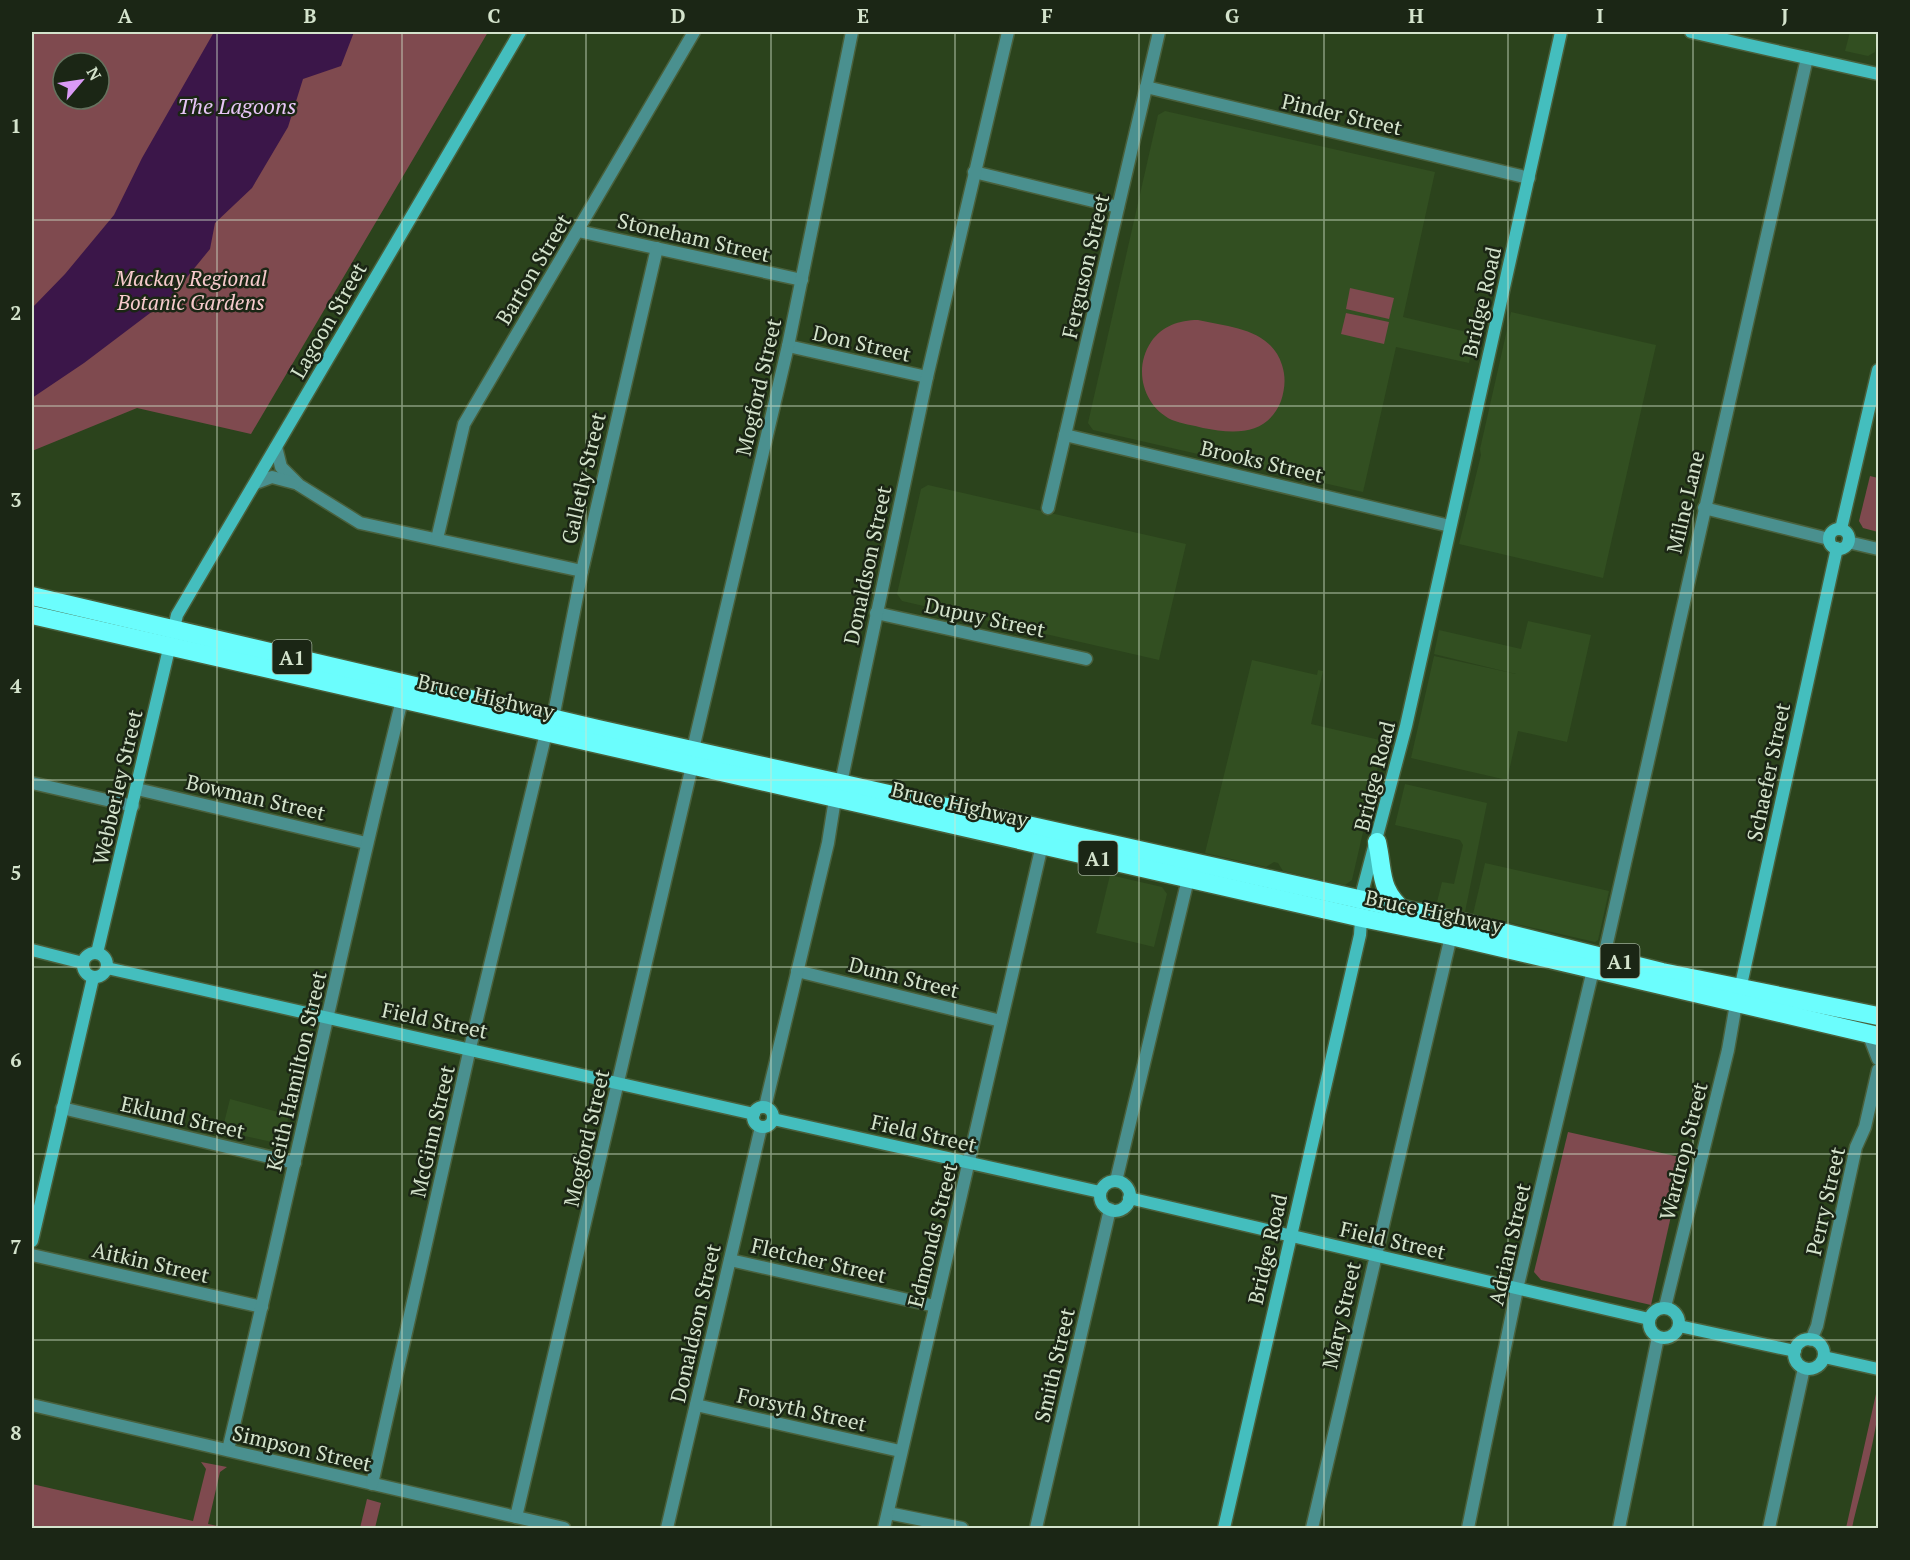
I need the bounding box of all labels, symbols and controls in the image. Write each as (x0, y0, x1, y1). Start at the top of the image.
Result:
text: A (118, 2, 133, 29)
text: B (304, 2, 317, 29)
text: C (487, 2, 501, 29)
text: D (671, 2, 685, 29)
text: E (857, 2, 869, 29)
text: F (1041, 2, 1053, 29)
text: G (1225, 2, 1239, 29)
text: H (1408, 2, 1424, 29)
text: I (1596, 2, 1604, 29)
text: J (1781, 2, 1789, 29)
north arrow (51, 51, 111, 111)
text: N (82, 63, 107, 84)
street label: Pinder Street (1279, 87, 1405, 141)
water label: The Lagoons (178, 91, 296, 120)
text: 1 (10, 112, 22, 139)
street label: Ferguson Street (1055, 191, 1115, 341)
street label: Stoneham Street (615, 206, 773, 268)
street label: Barton Street (489, 208, 577, 330)
street label: Bridge Road (1455, 244, 1507, 360)
street label: Lagoon Street (283, 257, 373, 383)
park label: Mackay Regional Botanic Gardens (114, 264, 267, 316)
text: 2 (10, 299, 22, 326)
street label: Mogford Street (729, 315, 787, 458)
street label: Don Street (810, 318, 914, 368)
street label: Galletly Street (554, 409, 612, 546)
street label: Brooks Street (1198, 433, 1326, 489)
street label: Milne Lane (1660, 448, 1710, 556)
street label: Donaldson Street (836, 483, 898, 647)
text: 3 (10, 486, 22, 513)
street label: Dupuy Street (922, 591, 1048, 643)
road number: A1 (272, 640, 312, 674)
street label: Bruce Highway (415, 667, 558, 725)
text: 4 (10, 672, 22, 699)
street label: Schaefer Street (1740, 700, 1796, 844)
street label: Webberley Street (86, 706, 149, 867)
street label: Bridge Road (1347, 718, 1401, 834)
street label: Bowman Street (184, 767, 328, 827)
street label: Bruce Highway (889, 775, 1032, 833)
road number: A1 (1078, 841, 1118, 875)
text: 5 (10, 859, 22, 886)
street label: Bruce Highway (1363, 883, 1506, 939)
road number: A1 (1600, 944, 1640, 978)
street label: Dunn Street (846, 950, 962, 1004)
street label: Keith Hamilton Street (259, 968, 333, 1174)
street label: Field Street (380, 995, 491, 1045)
text: 6 (10, 1046, 22, 1073)
street label: McGinn Street (403, 1062, 461, 1200)
street label: Mogford Street (557, 1066, 615, 1209)
street label: Wardrop Street (1652, 1079, 1714, 1223)
street label: Eklund Street (118, 1089, 248, 1145)
street label: Field Street (869, 1107, 980, 1159)
street label: Perry Street (1799, 1144, 1851, 1258)
street label: Edmonds Street (901, 1160, 964, 1310)
street label: Adrian Street (1481, 1180, 1537, 1308)
street label: Bridge Road (1241, 1191, 1293, 1307)
street label: Field Street (1338, 1214, 1449, 1266)
street label: Fletcher Street (749, 1231, 890, 1289)
text: 7 (10, 1233, 22, 1260)
street label: Aitkin Street (90, 1235, 212, 1289)
street label: Donaldson Street (663, 1241, 727, 1405)
street label: Mary Street (1315, 1259, 1367, 1371)
street label: Smith Street (1027, 1305, 1081, 1425)
street label: Forsyth Street (735, 1381, 870, 1438)
street label: Simpson Street (230, 1418, 374, 1478)
text: 8 (10, 1419, 22, 1446)

